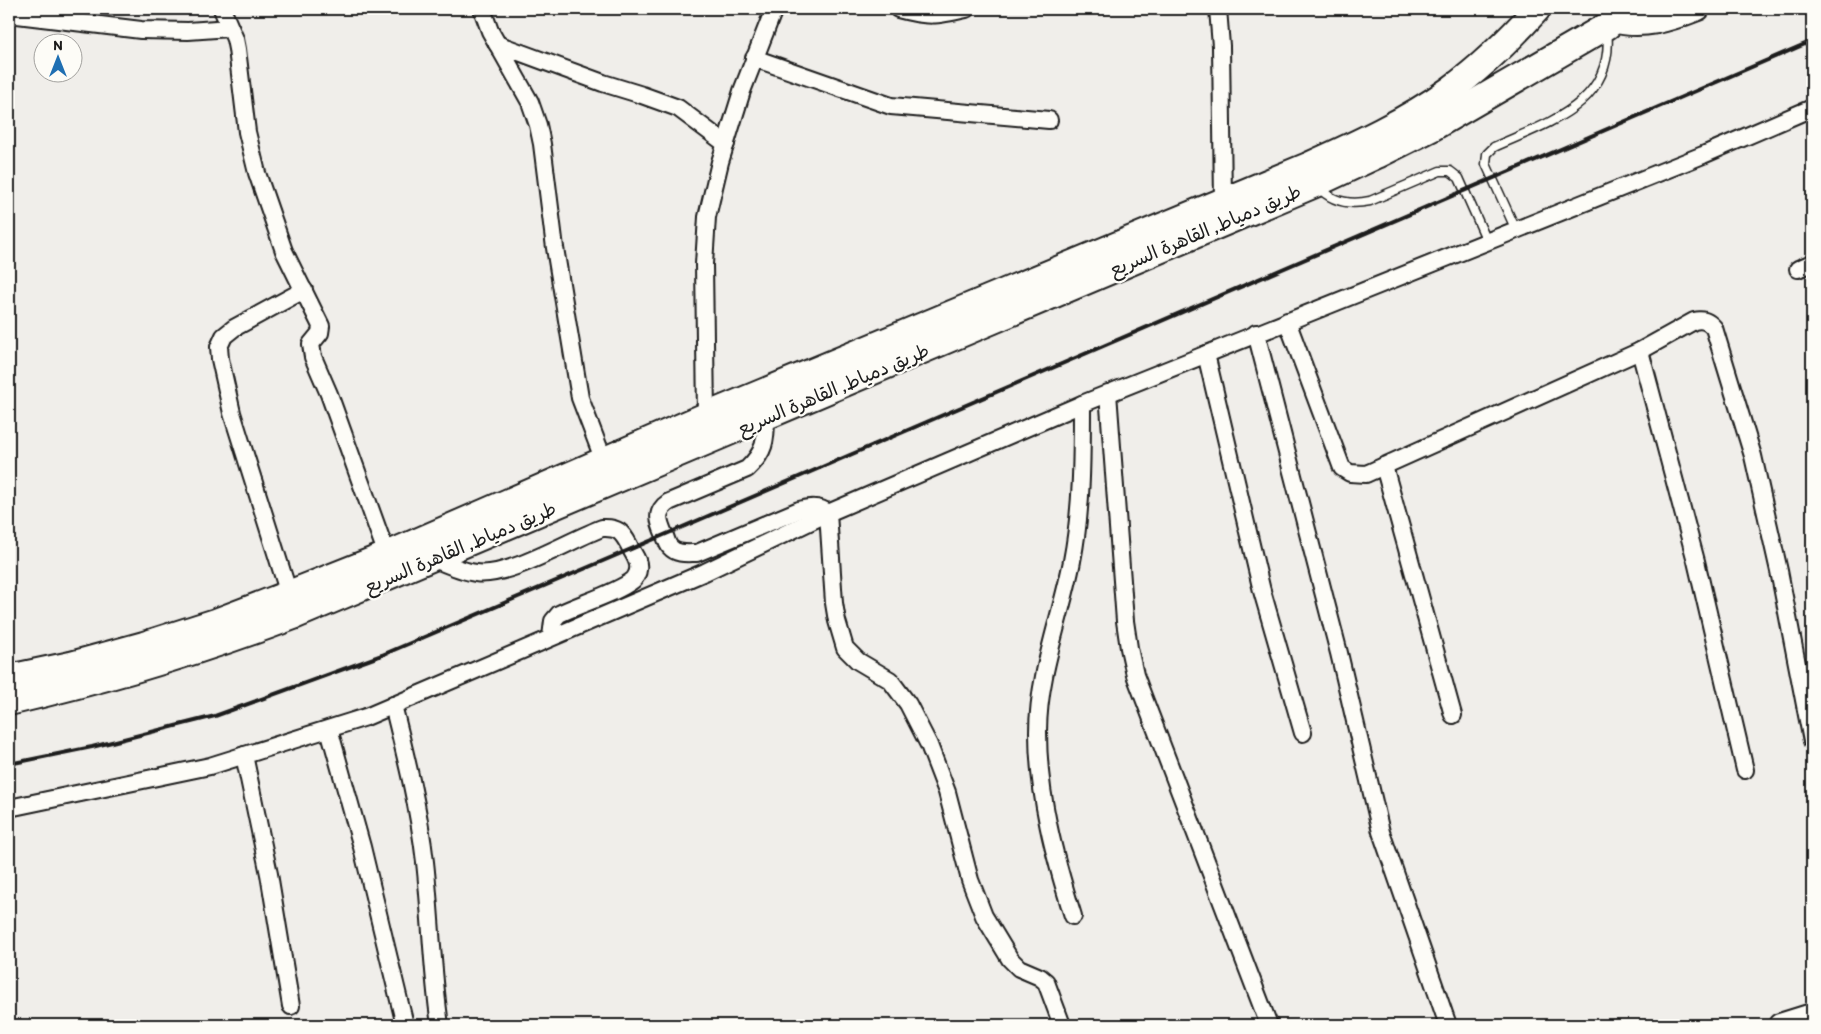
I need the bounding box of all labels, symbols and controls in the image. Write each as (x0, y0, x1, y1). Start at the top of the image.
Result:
north arrow (32, 32, 82, 82)
text: N (53, 37, 63, 54)
street label: طريق دمياط, القاهرة السريع (1106, 180, 1305, 283)
street label: طريق دمياط, القاهرة السريع (734, 339, 933, 442)
street label: طريق دمياط, القاهرة السريع (361, 497, 560, 600)

